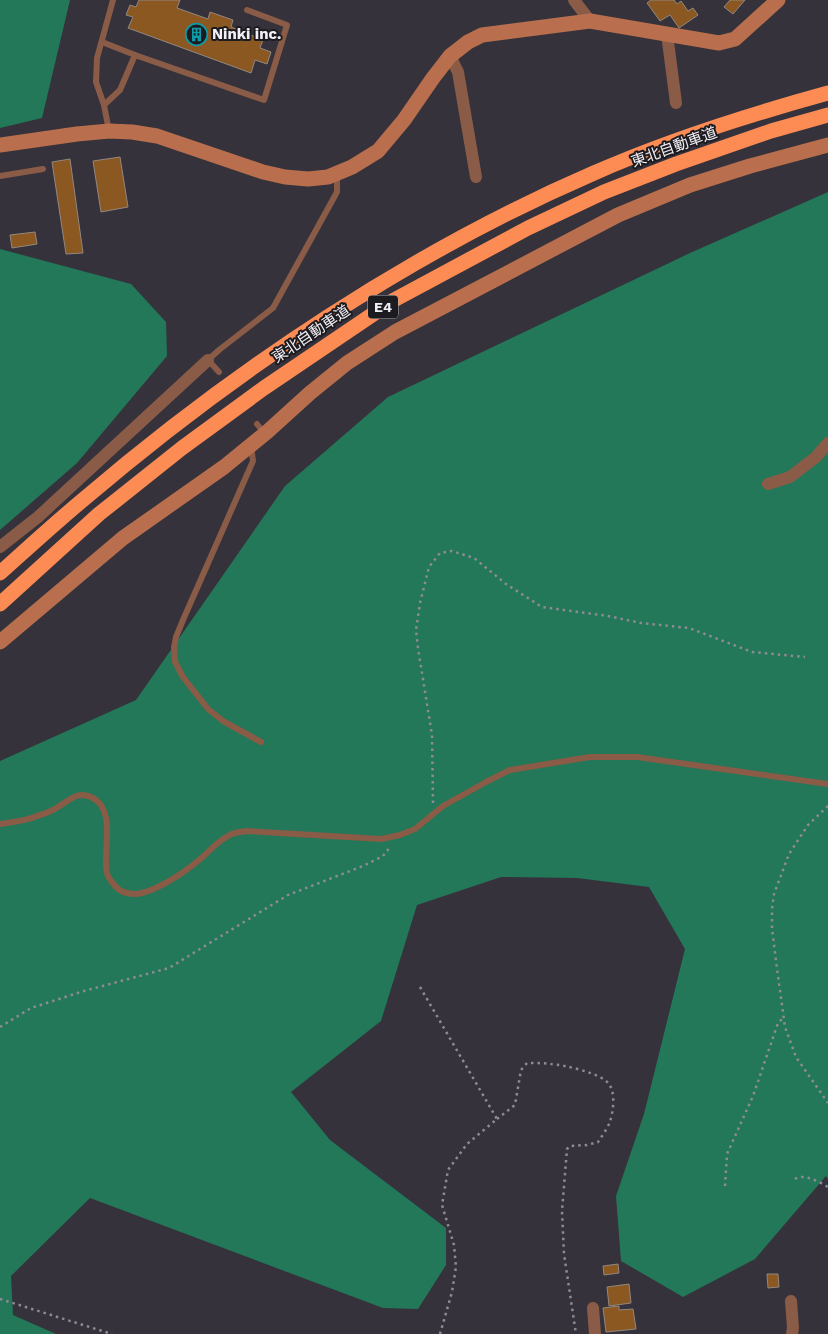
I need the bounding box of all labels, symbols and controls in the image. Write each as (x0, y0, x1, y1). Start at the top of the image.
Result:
building icon: Ninki inc. (184, 22, 208, 46)
place label: Ninki inc. (212, 25, 281, 43)
street label: 東北自動車道 (629, 123, 719, 171)
road number: E4 (368, 296, 398, 318)
street label: 東北自動車道 (269, 301, 353, 367)

